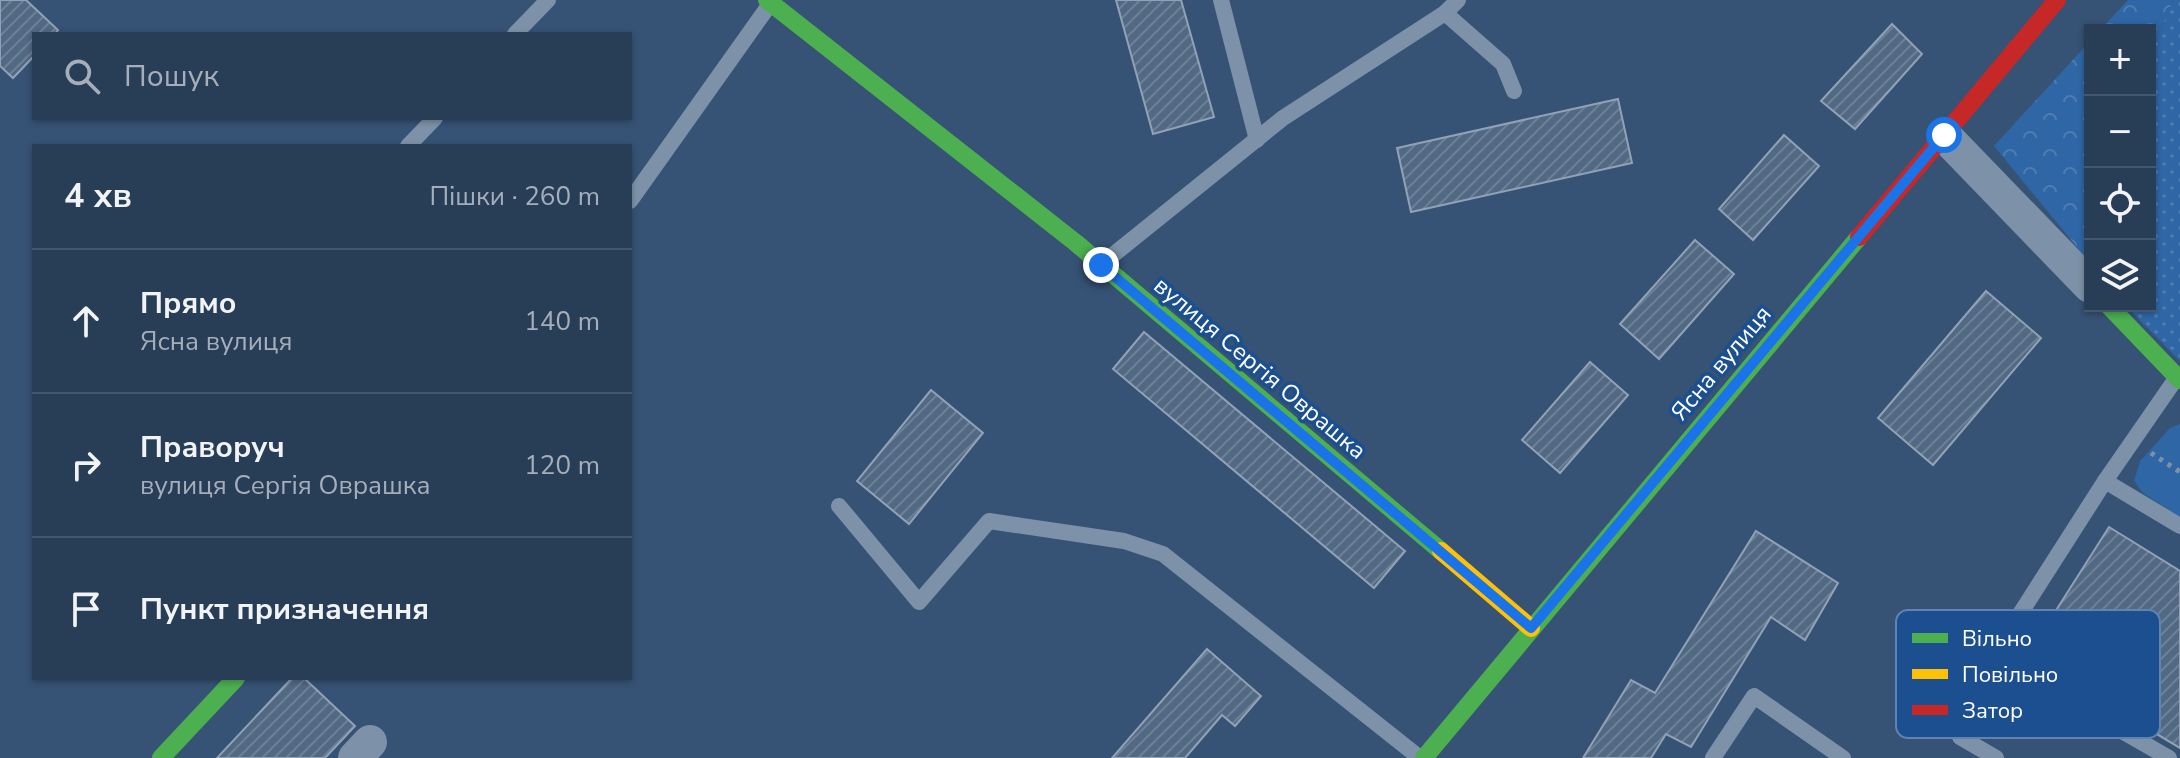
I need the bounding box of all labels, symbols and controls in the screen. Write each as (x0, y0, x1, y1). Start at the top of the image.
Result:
map controls (2084, 24, 2156, 312)
button: + (2084, 24, 2156, 96)
search box (32, 32, 632, 120)
icon: search (60, 54, 104, 98)
text: Пошук (124, 56, 219, 97)
button: − (2084, 96, 2156, 168)
route start (1926, 117, 1962, 153)
button: locate (2084, 168, 2156, 240)
text: 4 хв (64, 173, 132, 219)
text: Пішки · 260 m (429, 179, 600, 214)
button: layers (2084, 240, 2156, 312)
route end (1083, 247, 1119, 283)
street label: вулиця Сергія Оврашка (1147, 270, 1373, 466)
text: Прямо (140, 283, 237, 324)
icon: ahead (64, 299, 108, 343)
street label: Ясна вулиця (1664, 299, 1778, 427)
text: 140 m (524, 304, 600, 339)
text: Ясна вулиця (140, 324, 292, 359)
text: Праворуч (140, 427, 285, 468)
icon: right (64, 443, 108, 487)
text: 120 m (524, 448, 600, 483)
text: вулиця Сергія Оврашка (140, 468, 431, 503)
icon: arrive (64, 587, 108, 631)
text: Пункт призначення (140, 589, 429, 630)
legend (1896, 610, 2160, 738)
text: Вільно (1962, 624, 2032, 654)
text: Повільно (1962, 660, 2058, 690)
text: Затор (1962, 696, 2023, 726)

